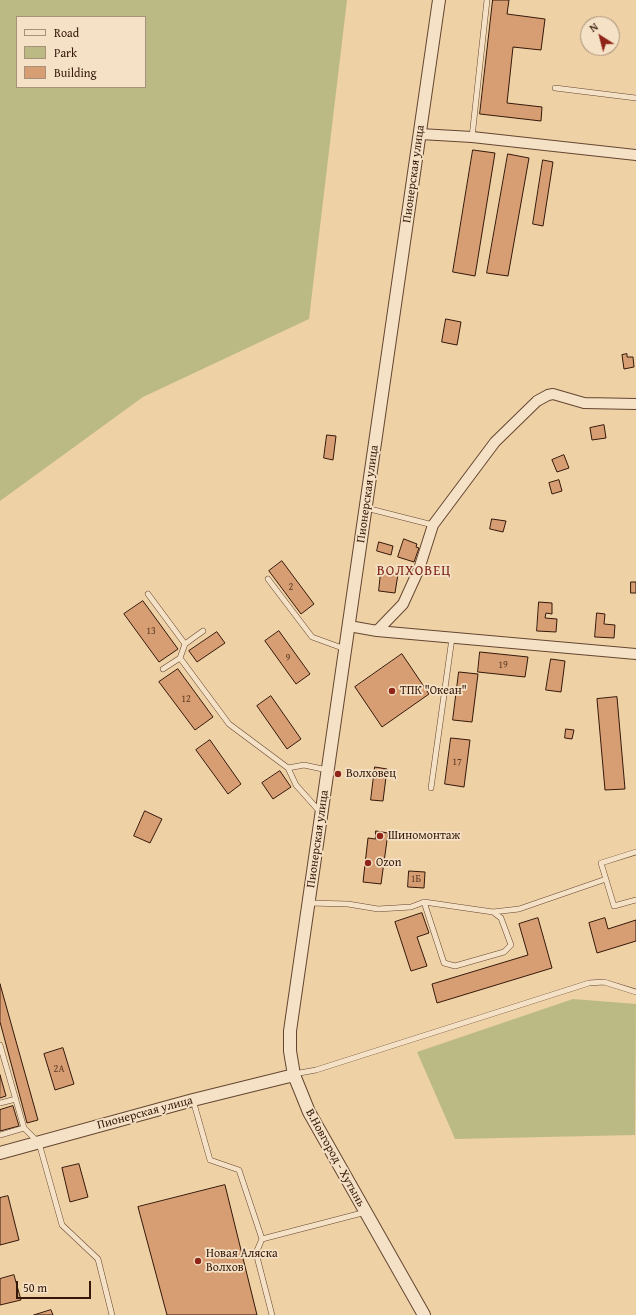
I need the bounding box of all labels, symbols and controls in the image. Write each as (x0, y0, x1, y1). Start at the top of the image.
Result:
legend (16, 16, 146, 88)
north arrow (580, 16, 620, 56)
text: N (586, 18, 601, 36)
text: Road (54, 24, 79, 41)
text: Park (54, 44, 77, 61)
text: Building (54, 64, 97, 81)
street label: Пионерская улица (400, 124, 428, 224)
street label: Пионерская улица (354, 444, 382, 544)
district label: ВОЛХОВЕЦ (377, 563, 451, 579)
house number: 2 (289, 581, 293, 593)
house number: 13 (146, 625, 156, 637)
house number: 9 (286, 652, 290, 664)
house number: 19 (498, 659, 508, 671)
place label: ТПК "Океан" (400, 684, 467, 698)
marker: ТПК "Океан" (387, 686, 397, 696)
house number: 12 (181, 693, 191, 705)
house number: 17 (452, 756, 462, 768)
place label: Волховец (346, 767, 396, 781)
marker: Волховец (333, 769, 343, 779)
street label: Пионерская улица (304, 789, 332, 889)
place label: Шиномонтаж (388, 829, 460, 843)
marker: Шиномонтаж (375, 831, 385, 841)
place label: Ozon (376, 856, 401, 870)
marker: Ozon (363, 858, 373, 868)
house number: 1Б (411, 873, 421, 885)
house number: 2А (54, 1063, 64, 1075)
street label: Пионерская улица (96, 1093, 194, 1133)
street label: В.Новгород - Хутынь (302, 1107, 368, 1209)
place label: Новая Аляска Волхов (206, 1247, 278, 1275)
marker: Новая Аляска Волхов (193, 1256, 203, 1266)
scale bar (18, 1273, 93, 1299)
text: 50 m (23, 1279, 47, 1296)

